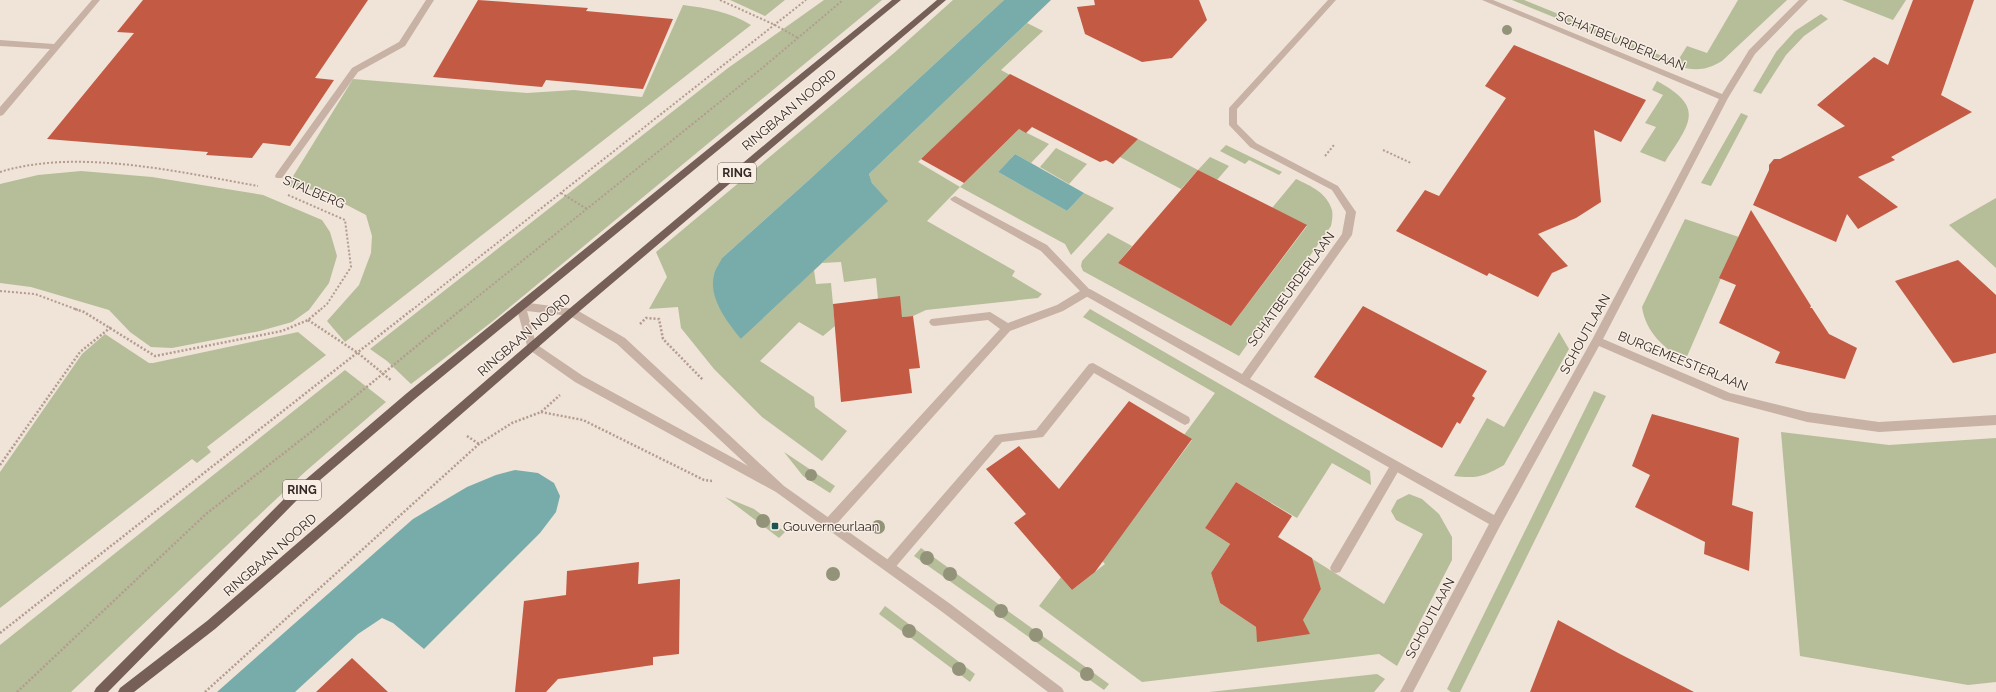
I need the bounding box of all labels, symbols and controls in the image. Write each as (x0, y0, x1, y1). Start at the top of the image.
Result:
street label: SCHATBEURDERLAAN (1554, 8, 1688, 74)
street label: RINGBAAN NOORD (739, 66, 839, 154)
road number: RING (718, 163, 756, 183)
street label: STALBERG (281, 172, 347, 212)
street label: SCHATBEURDERLAAN (1244, 229, 1338, 349)
street label: RINGBAAN NOORD (475, 291, 573, 379)
street label: SCHOUTLAAN (1557, 291, 1613, 377)
street label: BURGEMEESTERLAAN (1616, 328, 1750, 394)
road number: RING (283, 480, 321, 500)
street label: RINGBAAN NOORD (221, 511, 319, 599)
place label: Gouverneurlaan (783, 519, 879, 534)
marker: Gouverneurlaan (770, 521, 780, 531)
street label: SCHOUTLAAN (1402, 575, 1458, 661)

